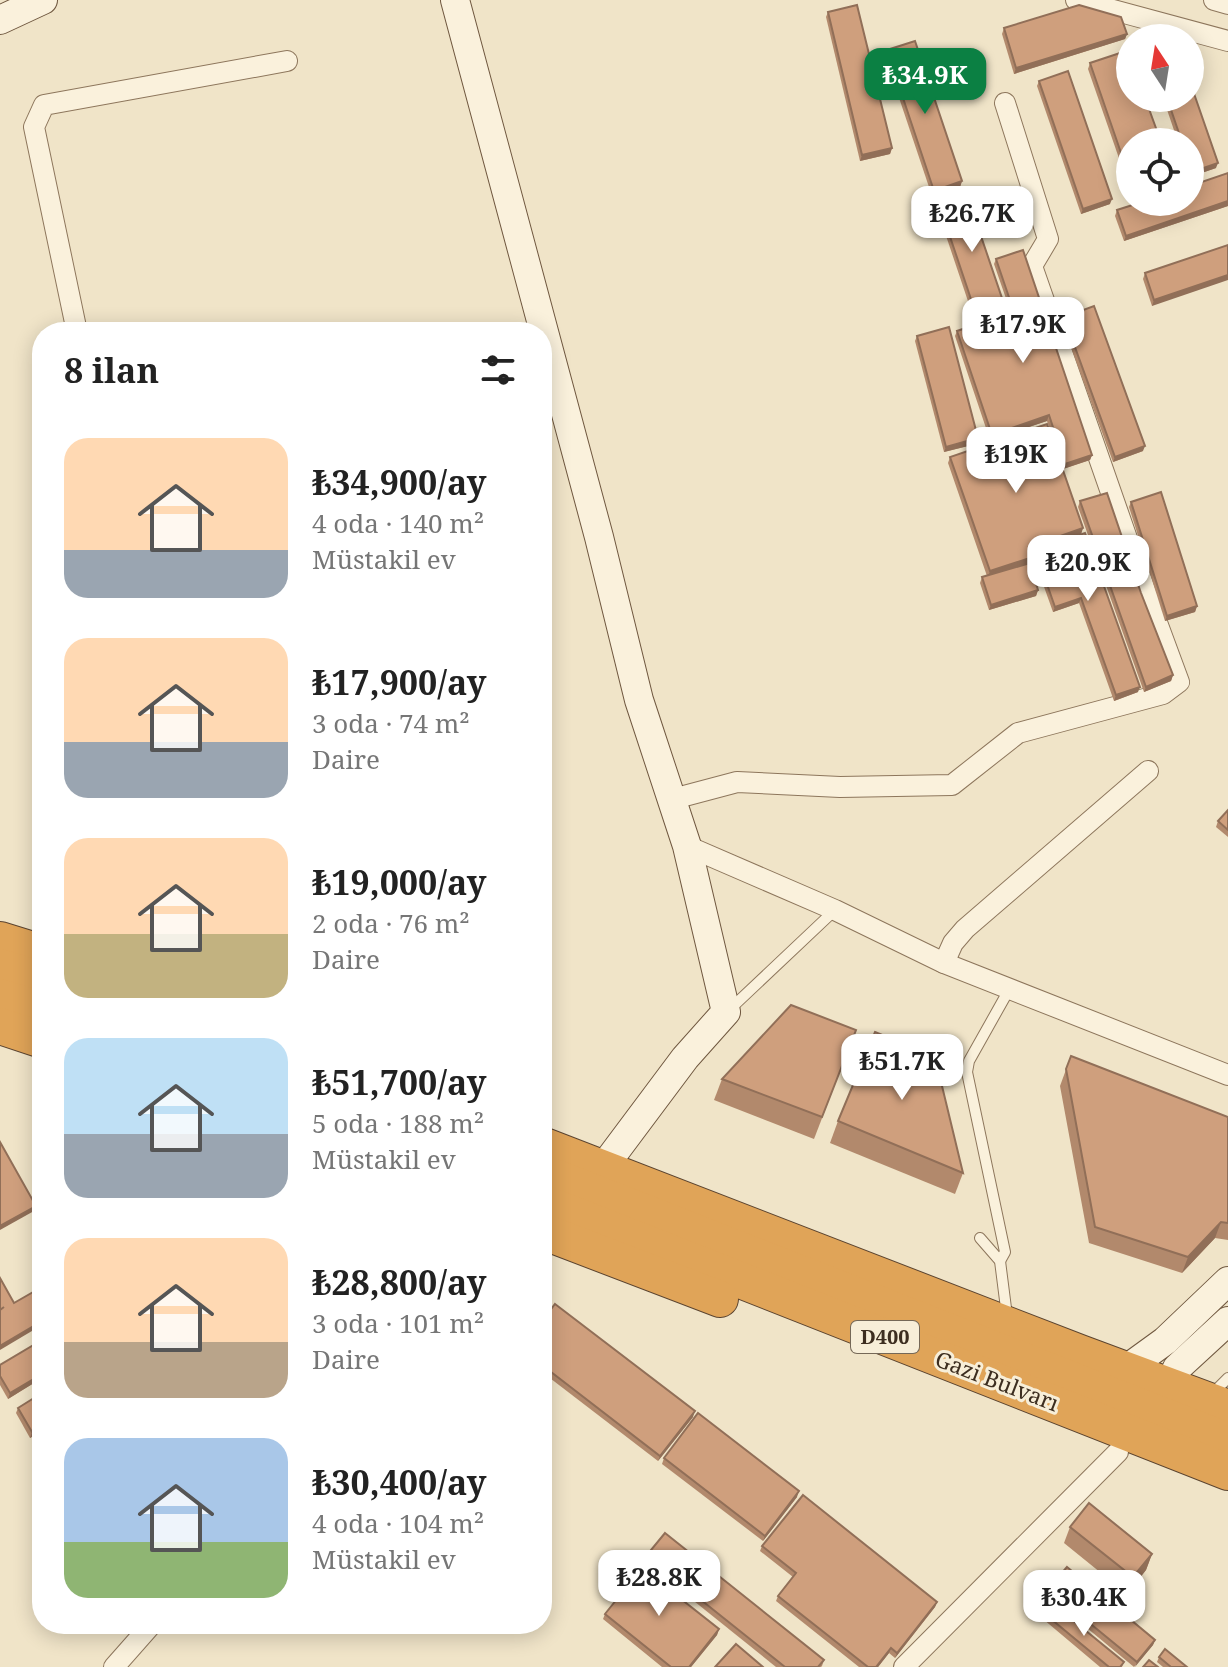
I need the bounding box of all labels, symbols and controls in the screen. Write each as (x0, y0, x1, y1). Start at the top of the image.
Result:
north arrow (1116, 24, 1204, 112)
map controls (1116, 24, 1204, 216)
pin: ₺34.9K (860, 48, 990, 116)
text: ₺34.9K (882, 56, 968, 92)
button: locate (1116, 128, 1204, 216)
pin: ₺26.7K (907, 186, 1037, 254)
text: ₺26.7K (929, 194, 1015, 230)
pin: ₺17.9K (958, 297, 1088, 365)
text: ₺17.9K (980, 305, 1066, 341)
text: 8 ilan (64, 347, 159, 393)
icon: filters (476, 348, 520, 392)
pin: ₺19K (969, 427, 1063, 495)
text: ₺19K (984, 435, 1048, 471)
text: ₺34,900/ay (312, 459, 486, 505)
icon: home (128, 470, 224, 566)
text: 4 oda · 140 m² (312, 505, 484, 541)
pin: ₺20.9K (1023, 535, 1153, 603)
text: Müstakil ev (312, 541, 456, 577)
text: ₺20.9K (1045, 543, 1131, 579)
text: ₺17,900/ay (312, 659, 486, 705)
icon: home (128, 670, 224, 766)
text: 3 oda · 74 m² (312, 705, 470, 741)
text: Daire (312, 741, 380, 777)
text: ₺19,000/ay (312, 859, 486, 905)
icon: home (128, 870, 224, 966)
text: 2 oda · 76 m² (312, 905, 470, 941)
text: Daire (312, 941, 380, 977)
pin: ₺51.7K (837, 1034, 967, 1102)
text: ₺51.7K (859, 1042, 945, 1078)
text: ₺51,700/ay (312, 1059, 486, 1105)
icon: home (128, 1070, 224, 1166)
text: 5 oda · 188 m² (312, 1105, 484, 1141)
text: Müstakil ev (312, 1141, 456, 1177)
text: ₺28,800/ay (312, 1259, 486, 1305)
icon: home (128, 1270, 224, 1366)
text: 3 oda · 101 m² (312, 1305, 484, 1341)
road number: D400 (851, 1321, 919, 1353)
text: Daire (312, 1341, 380, 1377)
street label: Gazi Bulvarı (931, 1343, 1063, 1417)
text: ₺30,400/ay (312, 1459, 486, 1505)
icon: home (128, 1470, 224, 1566)
text: 4 oda · 104 m² (312, 1505, 484, 1541)
text: Müstakil ev (312, 1541, 456, 1577)
pin: ₺28.8K (594, 1550, 724, 1618)
text: ₺28.8K (616, 1558, 702, 1594)
pin: ₺30.4K (1019, 1570, 1149, 1638)
text: ₺30.4K (1041, 1578, 1127, 1614)

